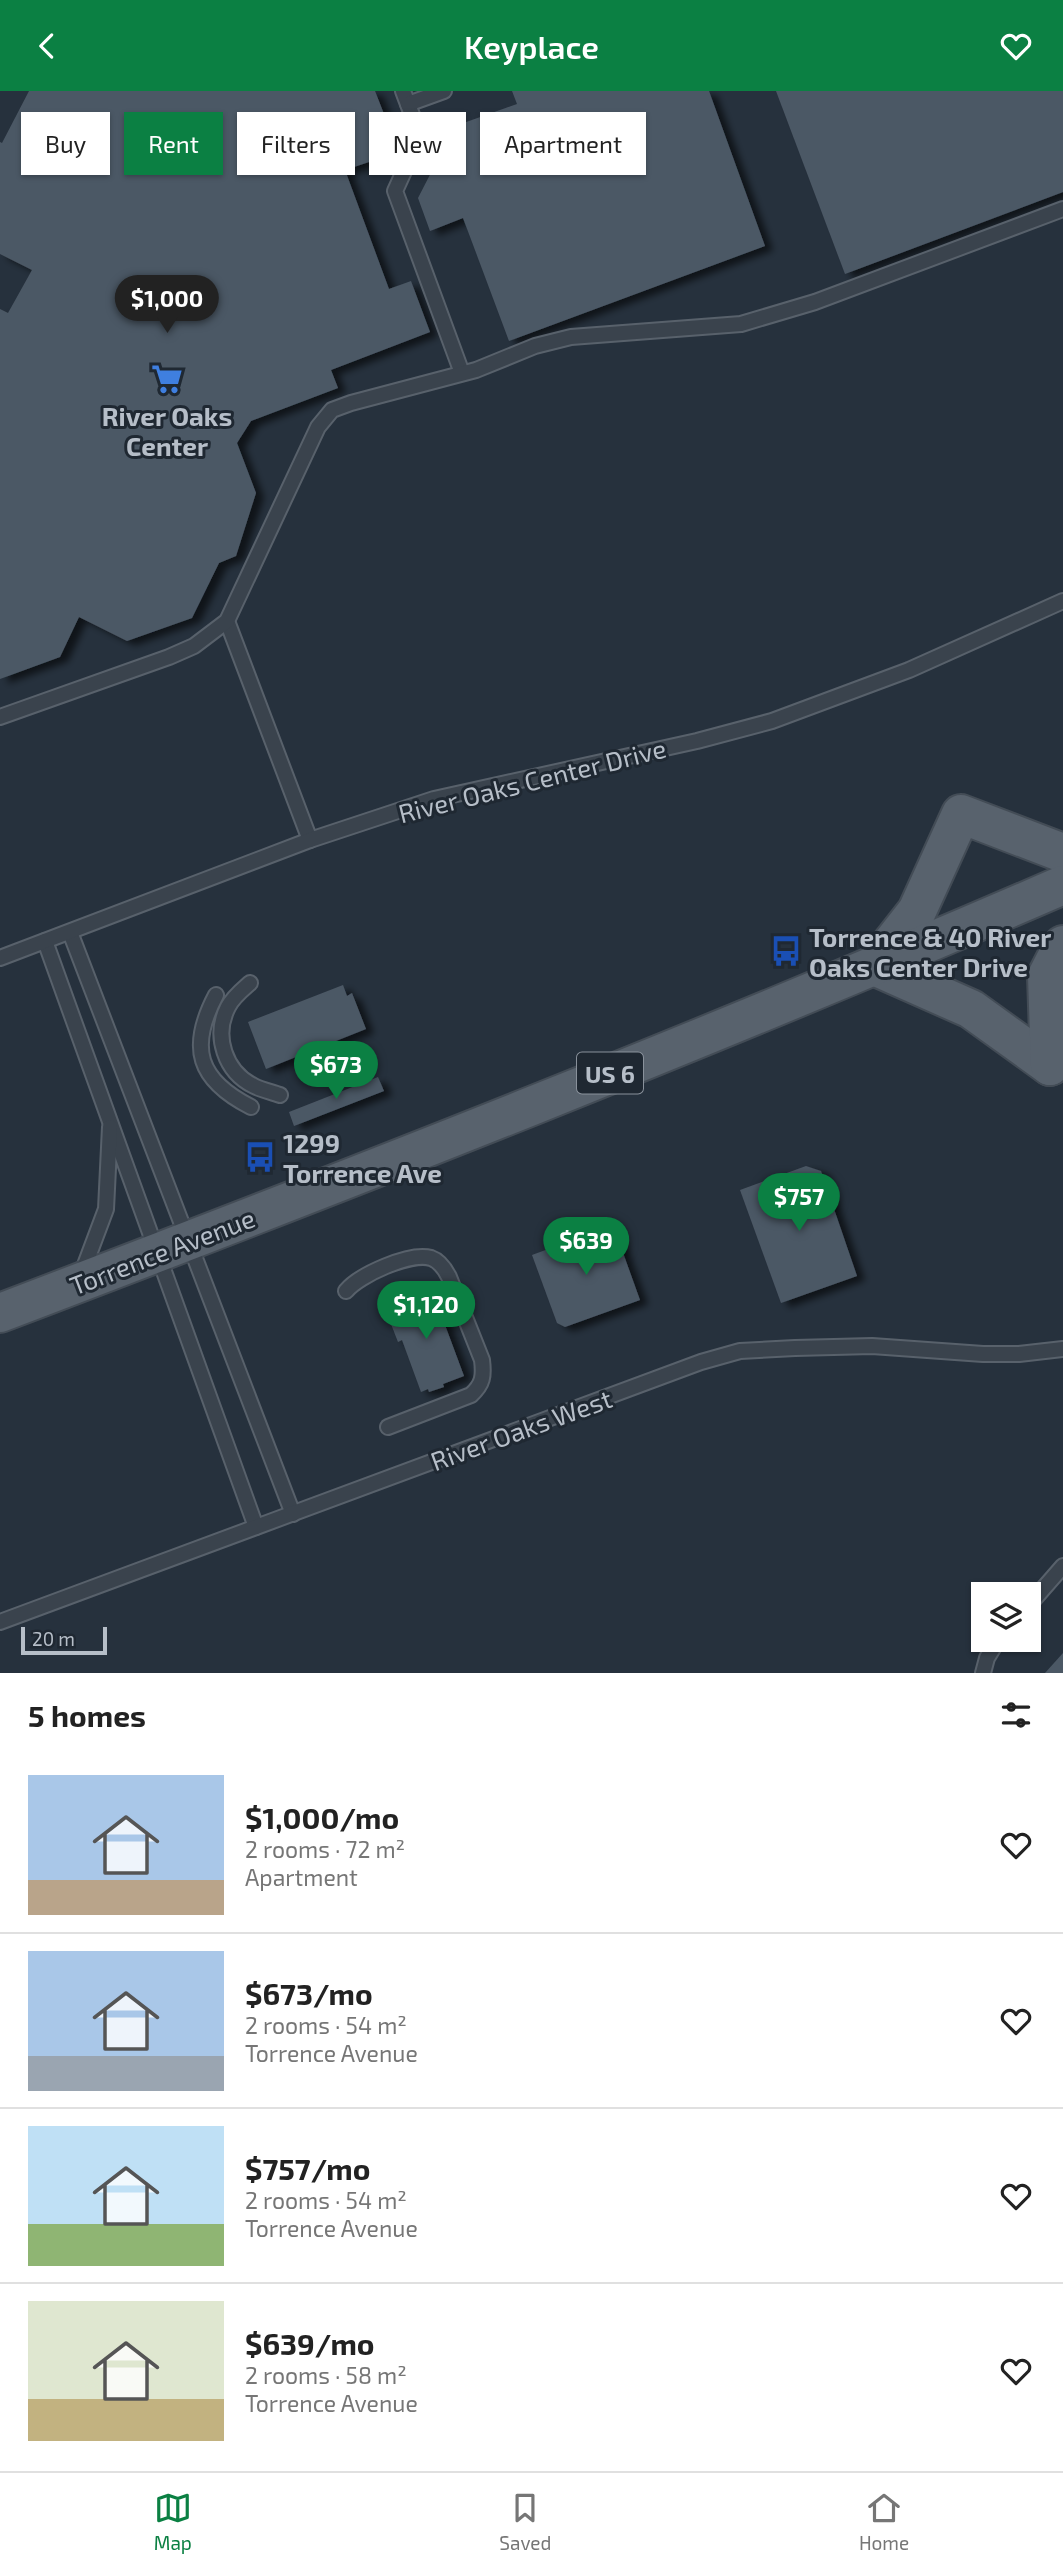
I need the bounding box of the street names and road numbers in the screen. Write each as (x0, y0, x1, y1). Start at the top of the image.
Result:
street label: River Oaks Center Drive (395, 732, 669, 828)
road number: US 6 (577, 1053, 643, 1093)
street label: Torrence Avenue (65, 1202, 259, 1300)
street label: River Oaks West (426, 1382, 616, 1476)

